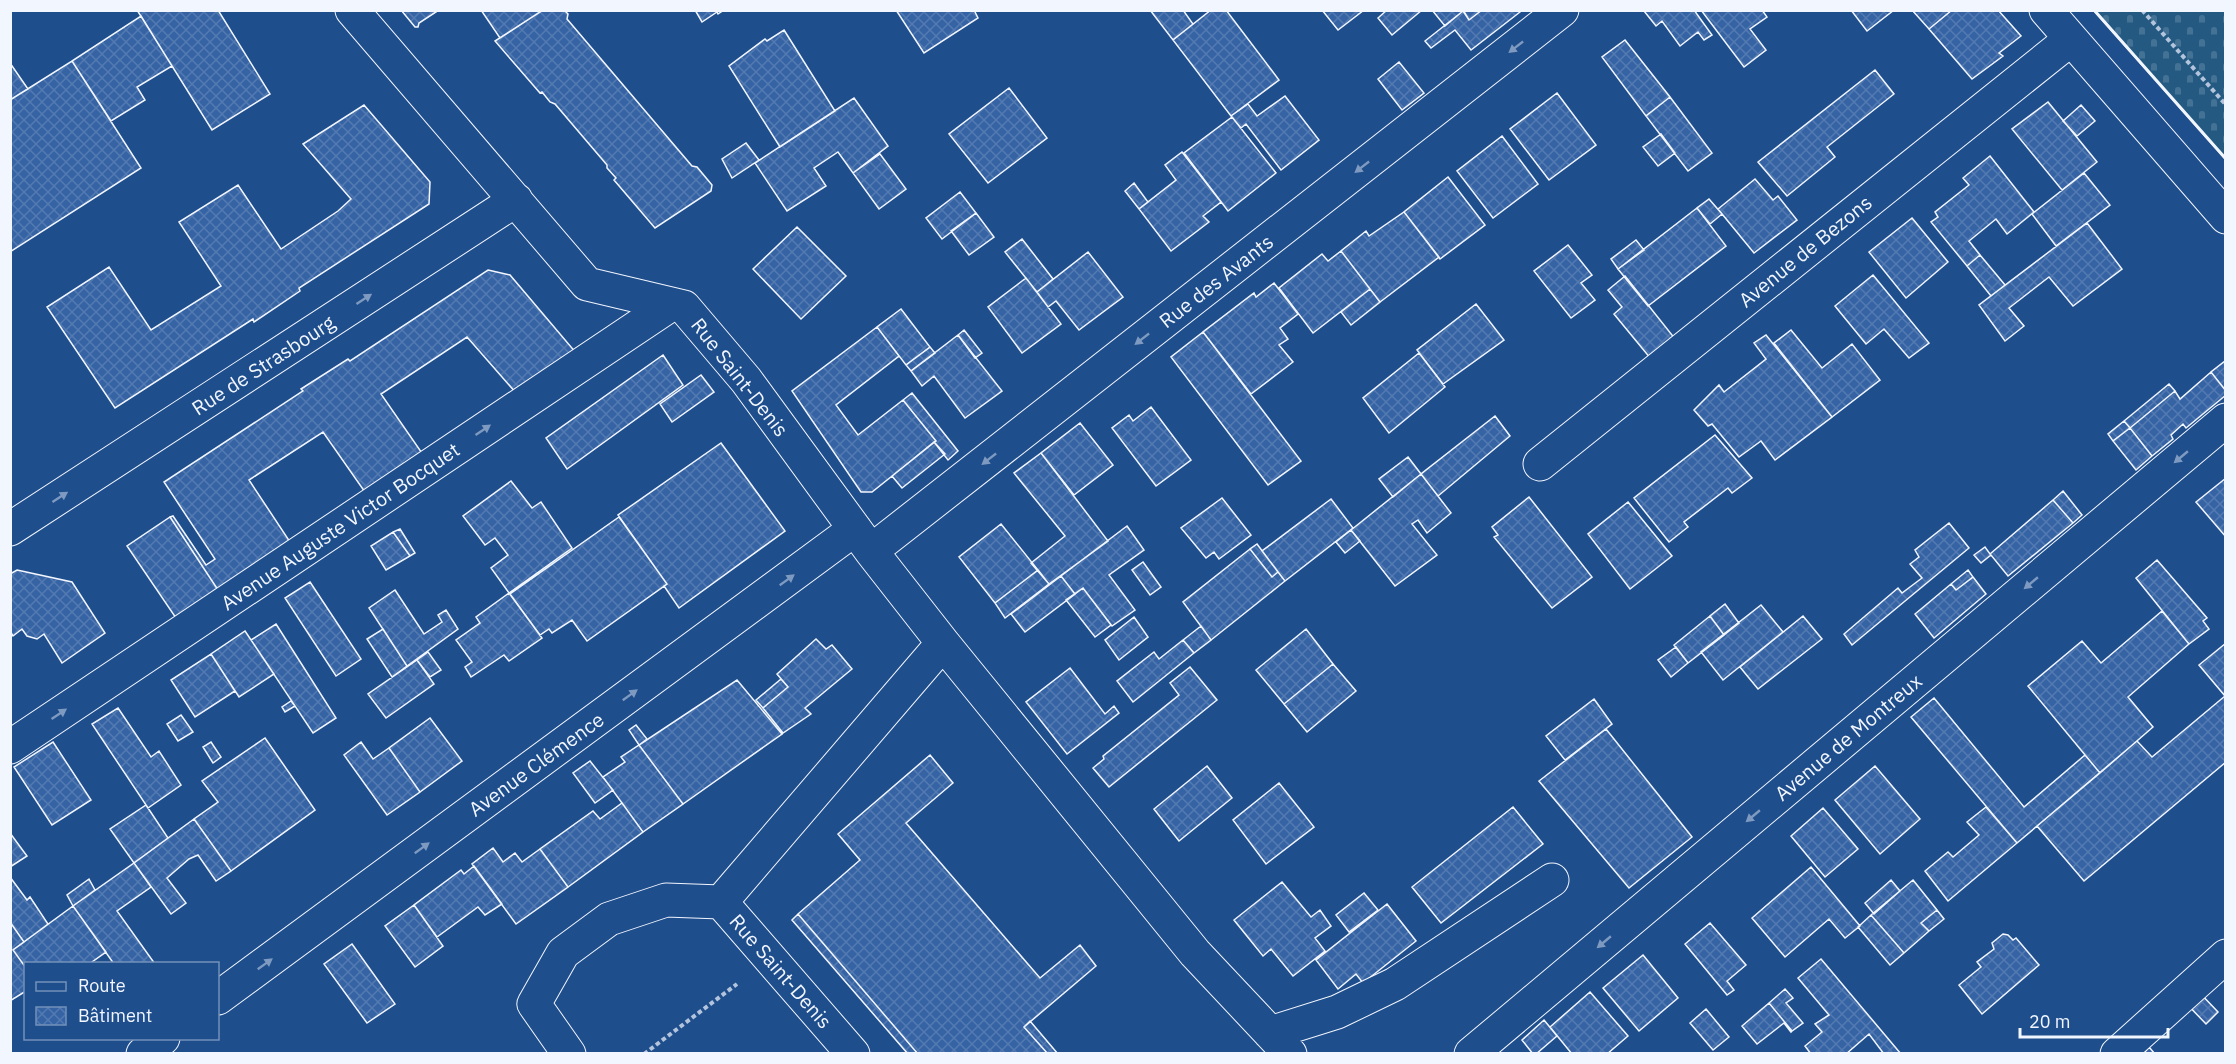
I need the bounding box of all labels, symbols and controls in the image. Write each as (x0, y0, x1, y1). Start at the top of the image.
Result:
one-way arrow (1508, 40, 1523, 52)
one-way arrow (1354, 160, 1370, 173)
street label: Avenue de Bezons (1733, 189, 1877, 313)
street label: Rue des Avants (1153, 228, 1279, 334)
one-way arrow (356, 294, 372, 305)
street label: Rue de Strasbourg (186, 308, 340, 421)
street label: Rue Saint-Denis (685, 312, 795, 442)
one-way arrow (1135, 332, 1150, 344)
one-way arrow (474, 424, 490, 436)
street label: Avenue Auguste Victor Bocquet (215, 436, 465, 616)
one-way arrow (2173, 451, 2189, 464)
one-way arrow (981, 452, 996, 464)
one-way arrow (51, 491, 67, 503)
one-way arrow (779, 574, 794, 586)
one-way arrow (2024, 576, 2039, 589)
street label: Avenue de Montreux (1769, 667, 1927, 807)
one-way arrow (621, 689, 637, 701)
street label: Avenue Clémence (463, 706, 609, 822)
one-way arrow (51, 709, 67, 720)
one-way arrow (1746, 809, 1761, 822)
one-way arrow (413, 842, 429, 854)
street label: Rue Saint-Denis (724, 908, 838, 1034)
one-way arrow (1596, 935, 1612, 948)
one-way arrow (257, 958, 272, 970)
legend (24, 962, 219, 1040)
text: Route (78, 974, 126, 997)
scale bar (2020, 1001, 2168, 1039)
text: Bâtiment (78, 1004, 152, 1027)
text: 20 m (2029, 1010, 2071, 1033)

